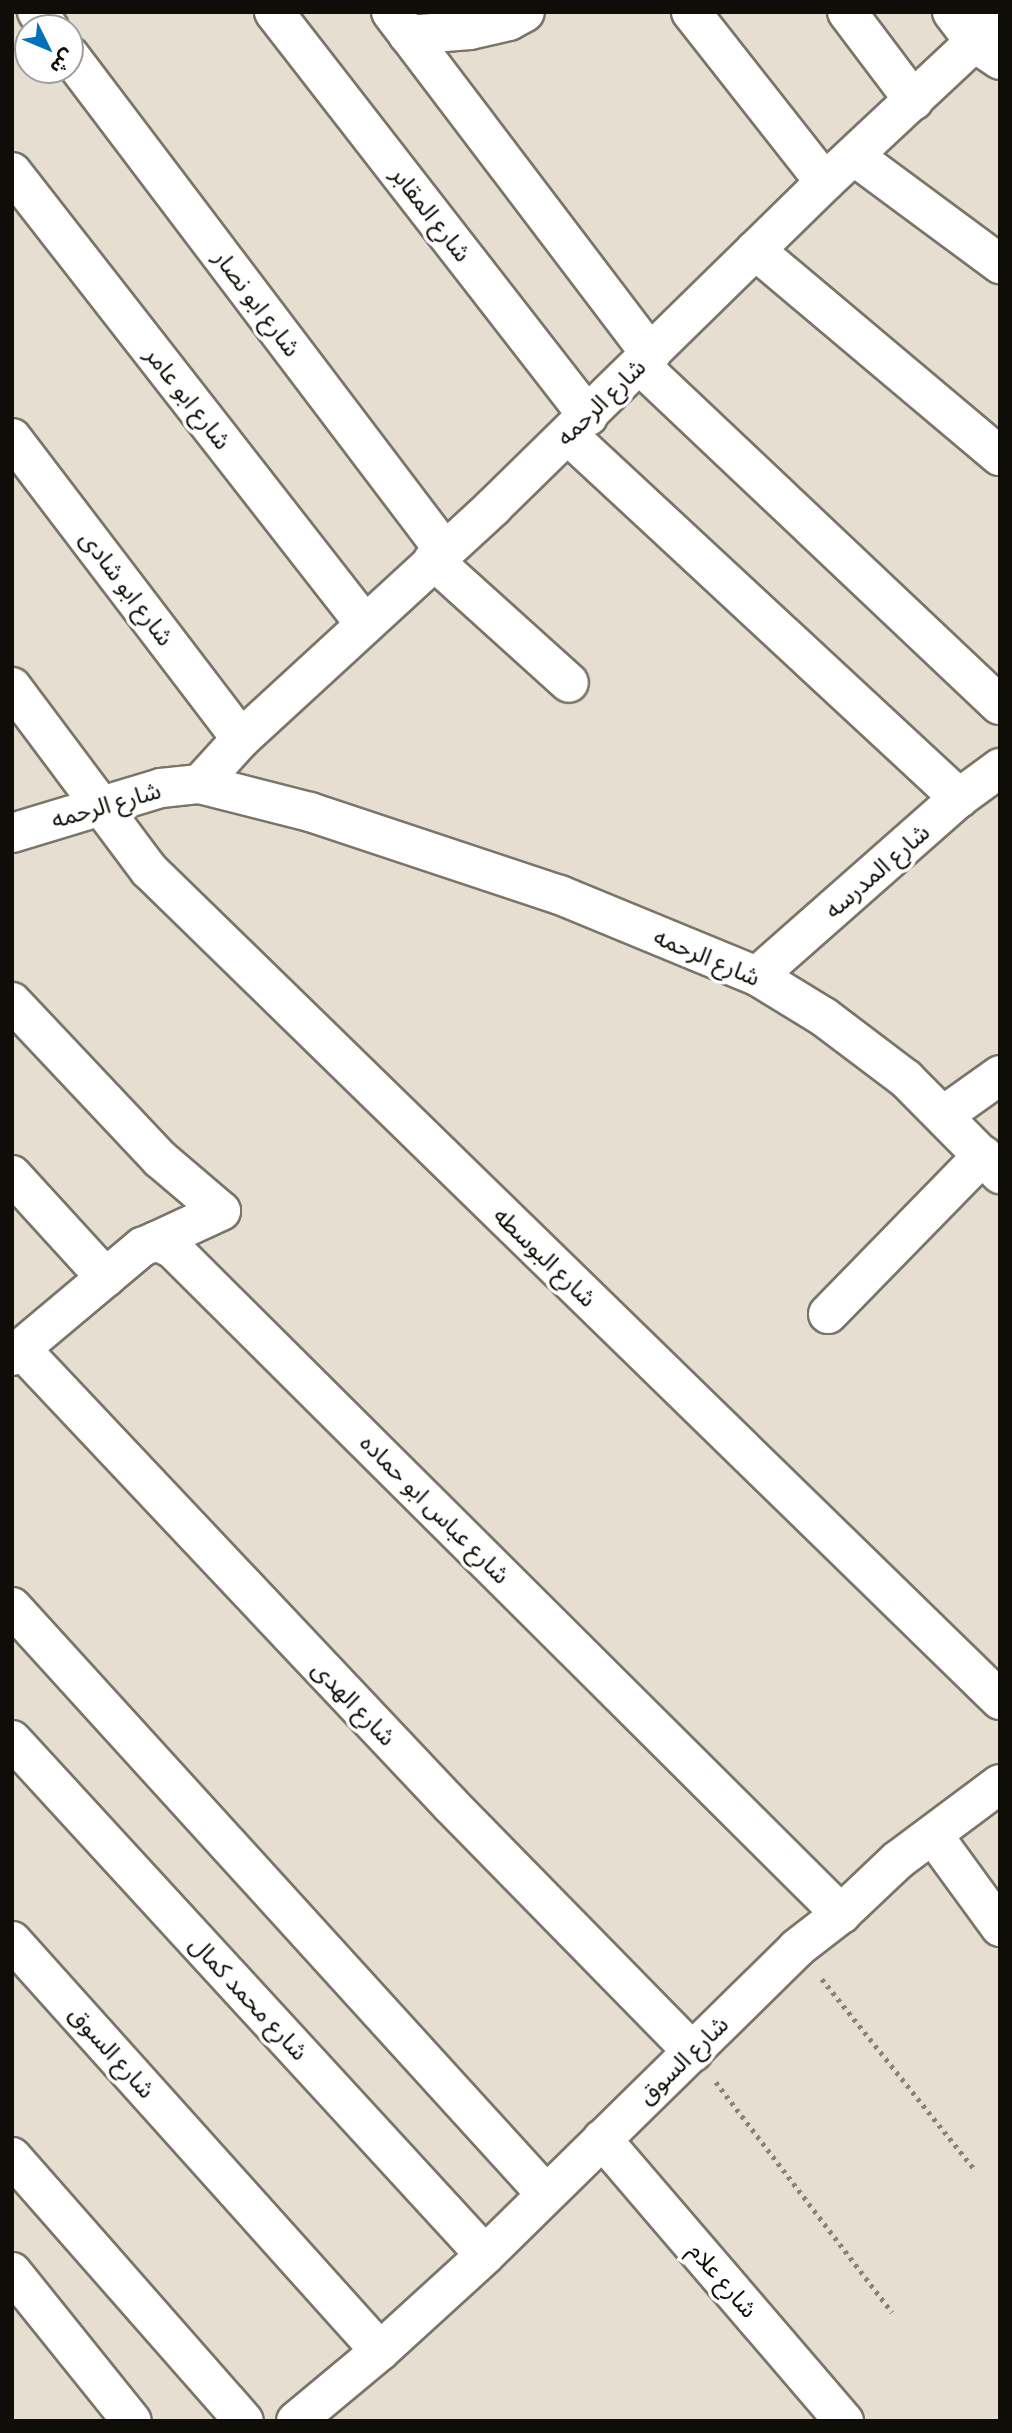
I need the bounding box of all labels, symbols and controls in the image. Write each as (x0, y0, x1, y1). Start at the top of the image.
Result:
north arrow (14, 14, 84, 84)
text: ش (45, 44, 81, 80)
street label: شارع المقابر (385, 161, 477, 267)
street label: شارع ابو نصار (207, 244, 307, 362)
street label: شارع ابو عامر (139, 341, 237, 455)
street label: شارع الرحمه (551, 353, 651, 451)
street label: شارع ابو شادى (74, 525, 180, 651)
street label: شارع الرحمه (48, 776, 164, 834)
street label: شارع المدرسه (819, 818, 935, 924)
street label: شارع الرحمه (650, 922, 764, 992)
street label: شارع البوسطه (488, 1201, 602, 1313)
street label: شارع عباس ابو حماده (354, 1428, 516, 1590)
street label: شارع الهدى (306, 1654, 402, 1752)
street label: شارع محمد كمال (184, 1930, 314, 2066)
street label: شارع السوق (63, 2000, 161, 2104)
street label: شارع السوق (632, 2010, 734, 2110)
street label: شارع علام (682, 2236, 764, 2324)

